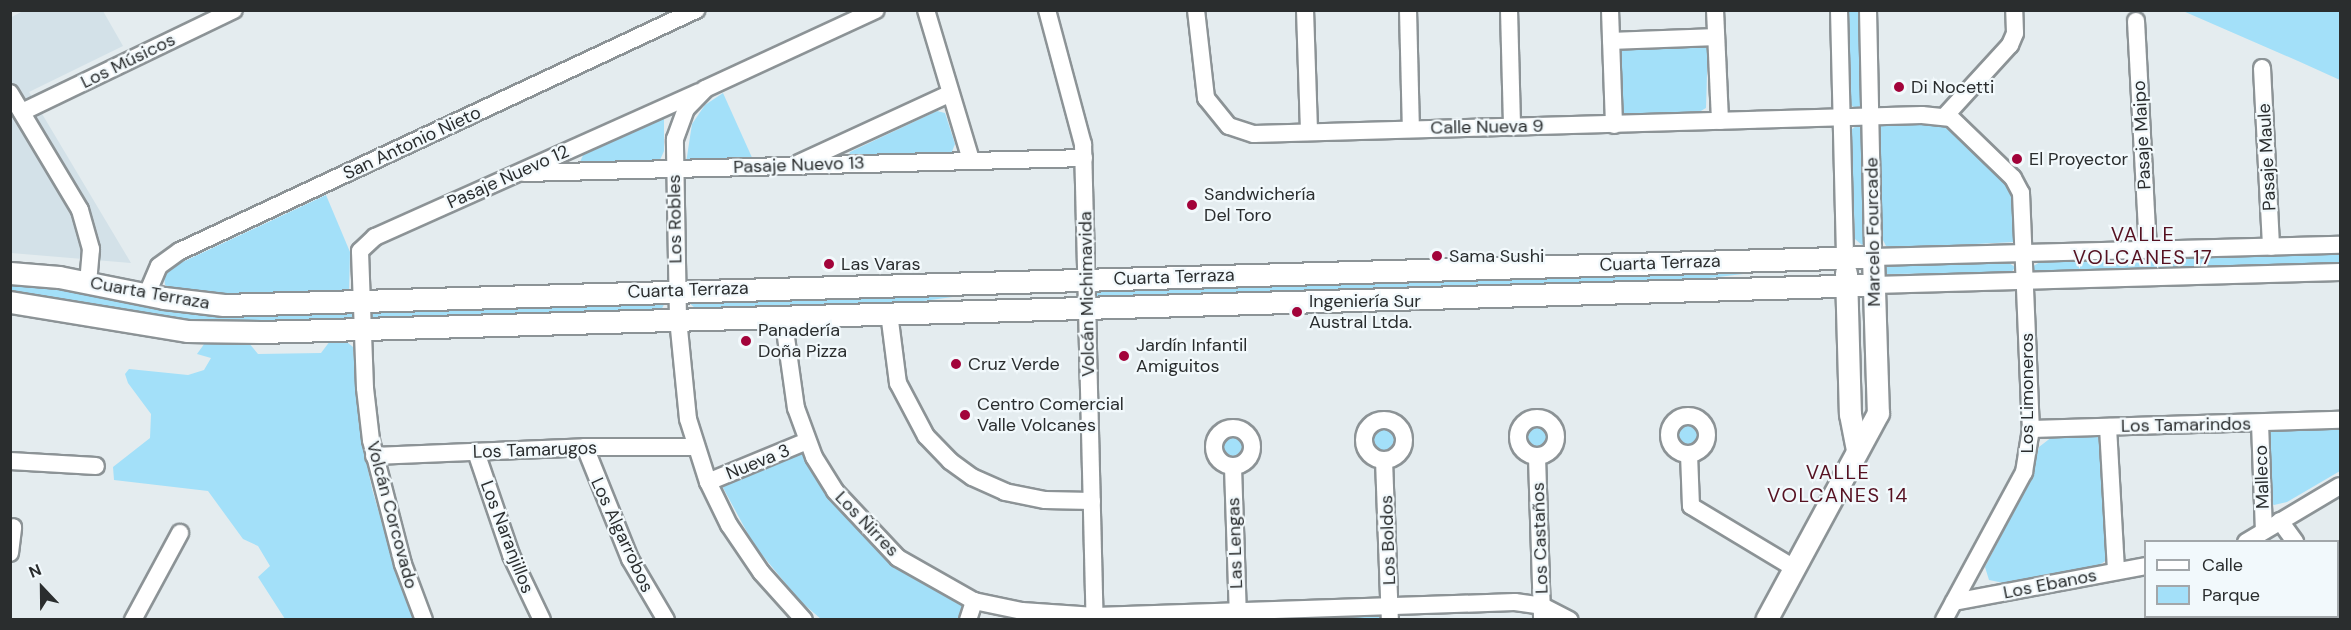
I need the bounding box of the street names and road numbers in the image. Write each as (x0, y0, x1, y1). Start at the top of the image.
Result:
street label: Los Músicos (77, 29, 179, 93)
street label: Pasaje Maipo (2128, 80, 2156, 190)
street label: San Antonio Nieto (340, 102, 484, 184)
street label: Pasaje Maule (2253, 103, 2281, 211)
street label: Calle Nueva 9 (1430, 115, 1544, 139)
street label: Pasaje Nuevo 12 (444, 140, 572, 214)
street label: Pasaje Nuevo 13 (733, 152, 865, 178)
street label: Marcelo Fourcade (1861, 157, 1885, 307)
street label: Los Robles (663, 174, 687, 264)
street label: Volcán Michimavida (1075, 211, 1099, 377)
street label: Cuarta Terraza (1599, 250, 1721, 276)
street label: Cuarta Terraza (1113, 264, 1235, 290)
street label: Cuarta Terraza (88, 272, 212, 314)
street label: Cuarta Terraza (627, 277, 749, 303)
street label: Los Limoneros (2016, 333, 2038, 453)
street label: Los Tamarindos (2121, 413, 2251, 437)
street label: Los Tamarugos (472, 437, 598, 463)
street label: Volcán Corcovado (362, 439, 422, 591)
street label: Nueva 3 (723, 439, 793, 485)
street label: Malleco (2250, 445, 2274, 509)
street label: Los Algarrobos (586, 474, 658, 596)
street label: Los Naranjillos (476, 478, 538, 596)
street label: Los Castaños (1527, 482, 1553, 594)
street label: Los Ñirres (831, 487, 903, 561)
street label: Los Boldos (1376, 495, 1400, 585)
street label: Las Lengas (1223, 497, 1247, 589)
street label: Los Ebanos (2001, 564, 2099, 604)

